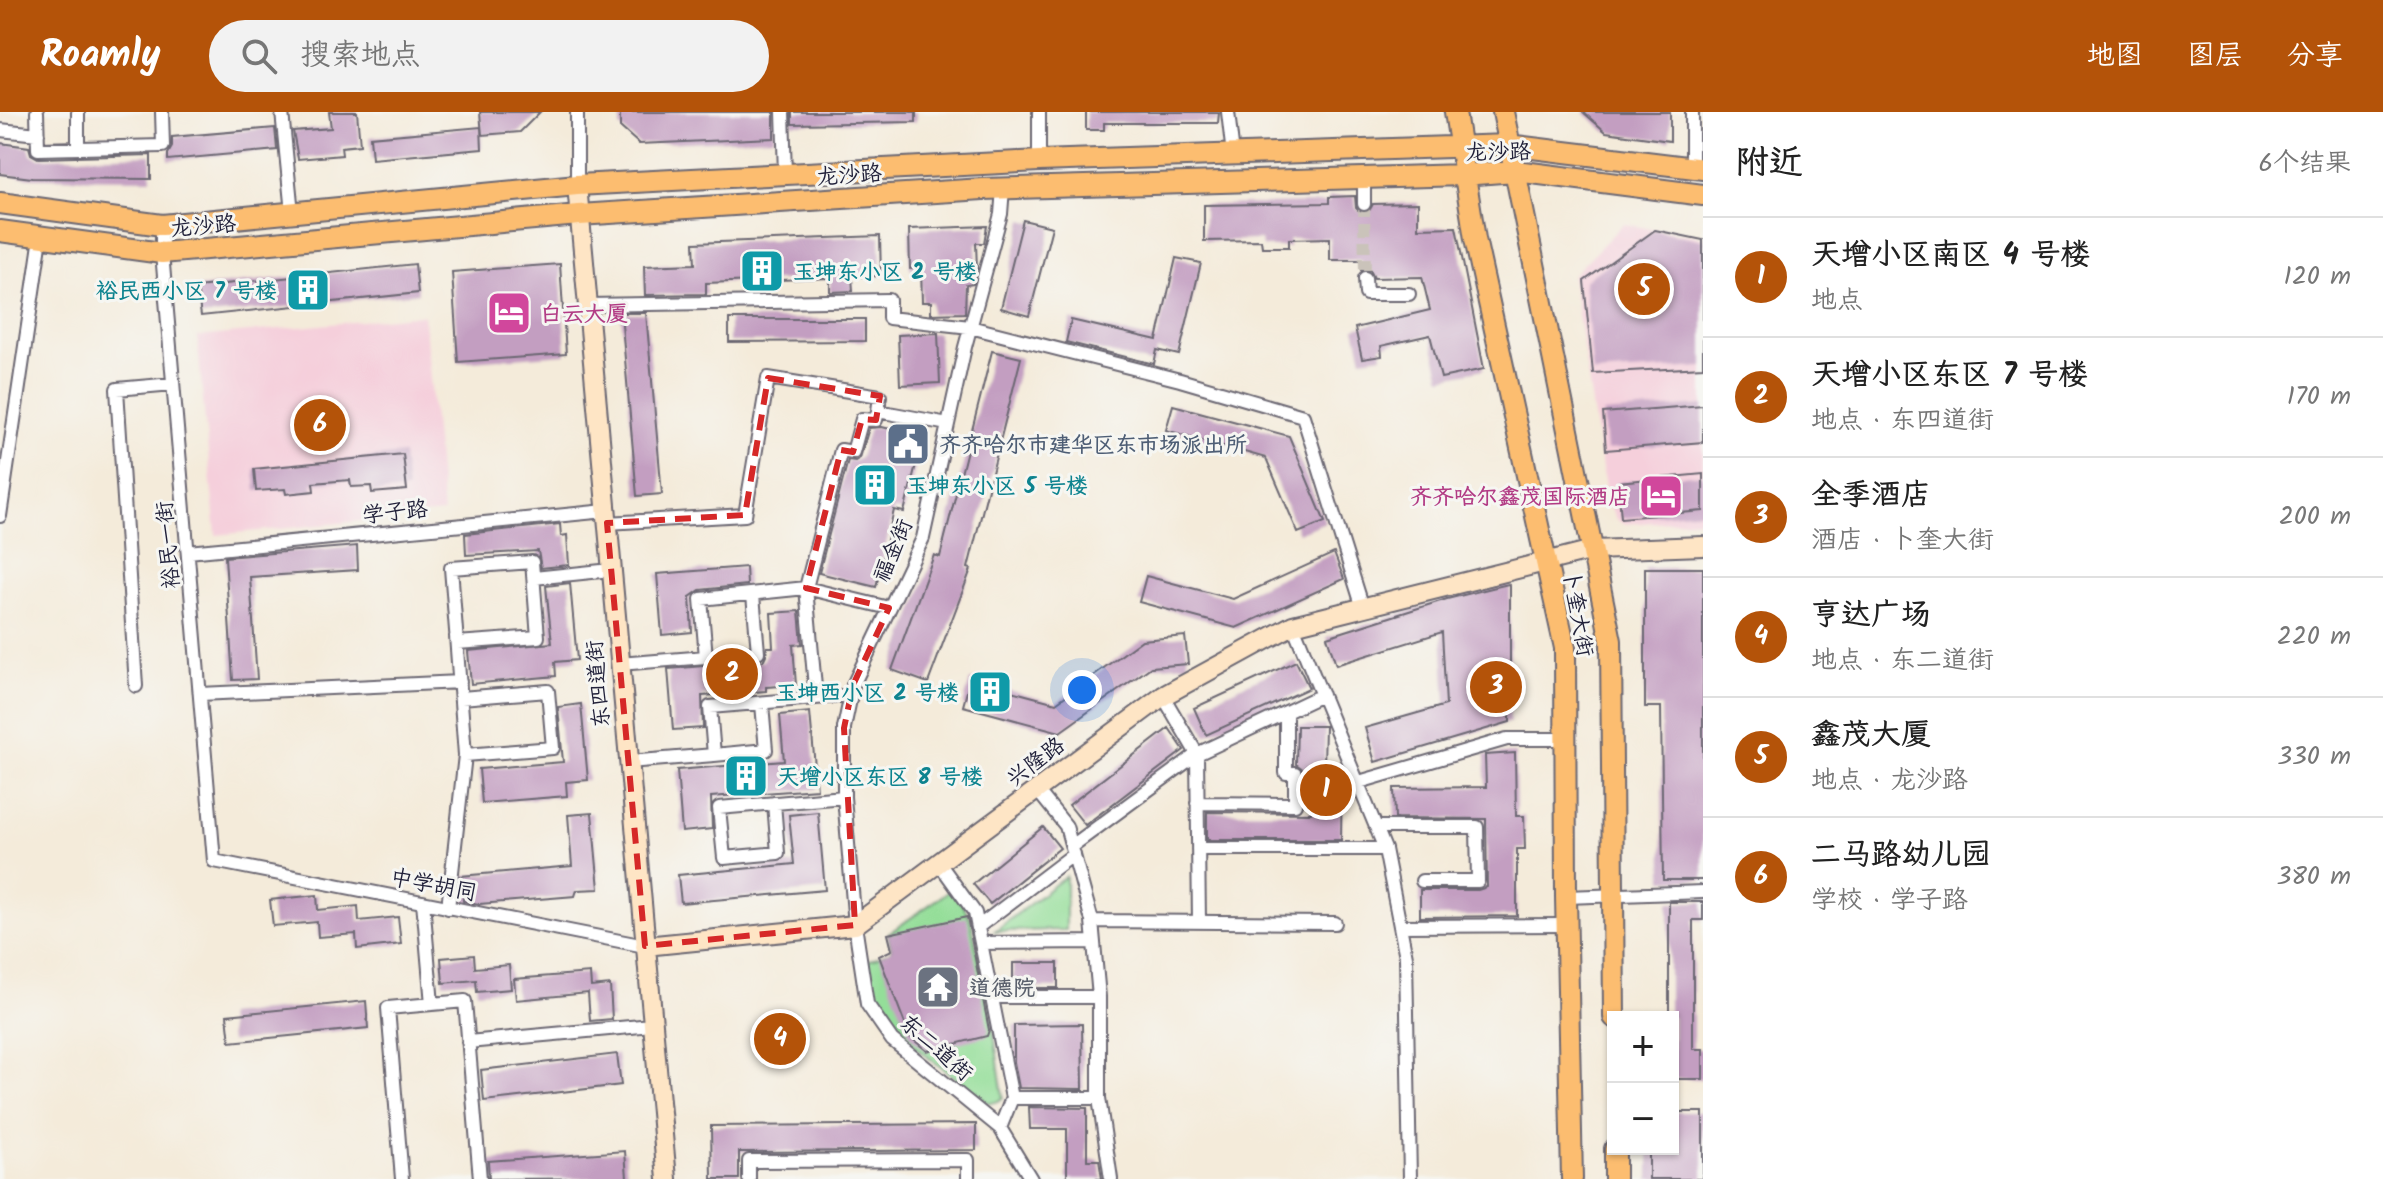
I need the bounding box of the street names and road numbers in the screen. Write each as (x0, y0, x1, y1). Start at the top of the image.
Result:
street label: 龙沙路 (1465, 135, 1531, 172)
street label: 龙沙路 (815, 157, 883, 196)
street label: 龙沙路 (169, 207, 238, 248)
street label: 学子路 (361, 493, 430, 534)
street label: 裕民一街 (148, 499, 191, 590)
street label: 福金街 (865, 514, 923, 588)
street label: 卜奎大街 (1552, 567, 1601, 660)
street label: 东四道街 (578, 638, 621, 729)
street label: 兴隆路 (1000, 729, 1073, 797)
street label: 中学胡同 (387, 861, 480, 912)
street label: 东二道街 (891, 1007, 980, 1091)

